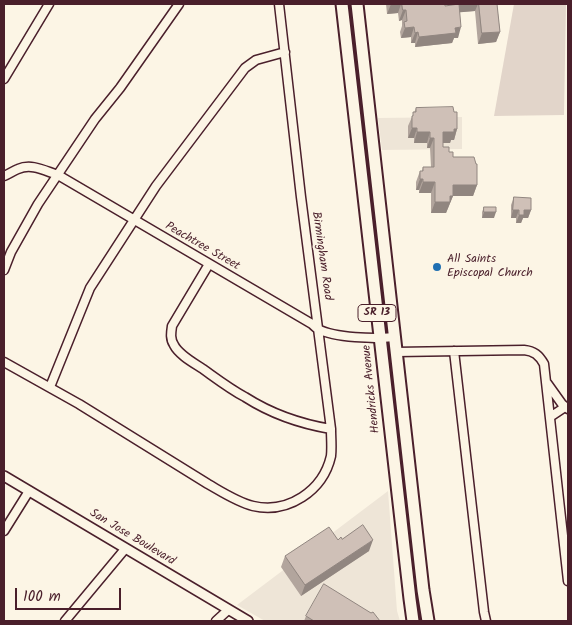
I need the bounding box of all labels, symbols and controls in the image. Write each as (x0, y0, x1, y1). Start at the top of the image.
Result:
street label: Birmingham Road (308, 211, 334, 301)
street label: Peachtree Street (162, 220, 242, 274)
place label: All Saints Episcopal Church (447, 253, 533, 281)
marker: All Saints Episcopal Church (431, 261, 443, 273)
road number: SR 13 (358, 304, 396, 322)
street label: Hendricks Avenue (360, 344, 384, 434)
street label: San Jose Boulevard (87, 507, 177, 569)
scale bar (18, 578, 124, 610)
text: 100 m (23, 585, 61, 609)

